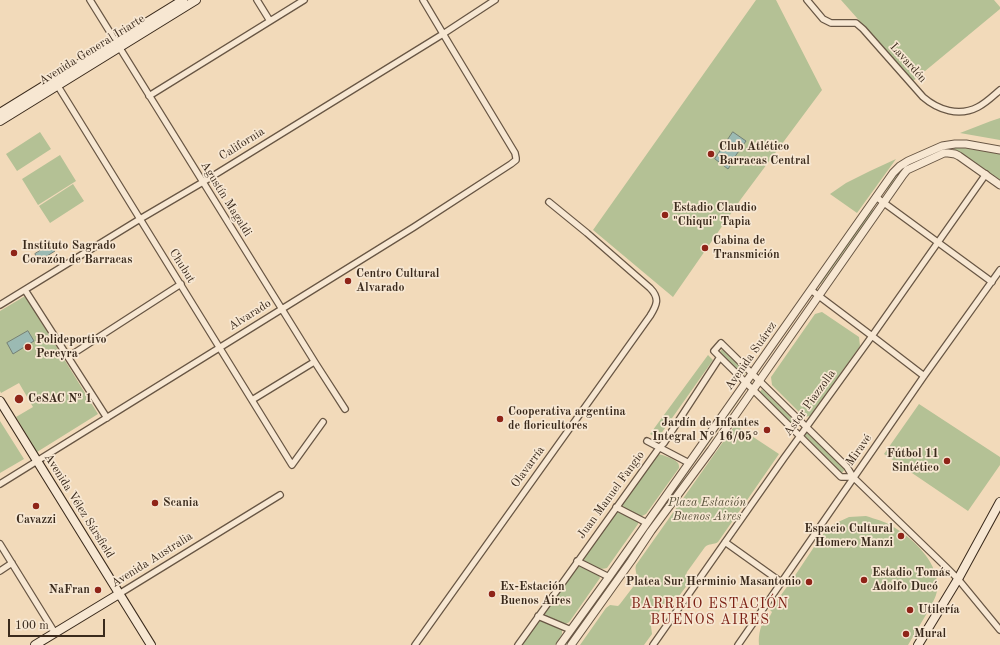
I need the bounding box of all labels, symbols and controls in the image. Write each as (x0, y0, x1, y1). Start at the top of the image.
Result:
street label: Avenida General Iriarte (36, 12, 148, 88)
street label: Lavardén (886, 40, 930, 86)
street label: California (217, 124, 267, 164)
place label: Club Atlético Barracas Central (719, 140, 810, 168)
marker: Club Atlético Barracas Central (706, 149, 716, 159)
street label: Agustín Magaldi (197, 159, 255, 239)
place label: Estadio Claudio "Chiqui" Tapia (673, 201, 757, 229)
marker: Estadio Claudio "Chiqui" Tapia (660, 210, 670, 220)
place label: Cabina de Transmición (713, 234, 780, 262)
place label: Instituto Sagrado Corazón de Barracas (22, 239, 132, 267)
marker: Cabina de Transmición (700, 243, 710, 253)
street label: Chubut (166, 246, 198, 286)
marker: Instituto Sagrado Corazón de Barracas (9, 248, 19, 258)
place label: Centro Cultural Alvarado (356, 267, 439, 295)
marker: Centro Cultural Alvarado (343, 276, 353, 286)
street label: Alvarado (226, 296, 274, 334)
street label: Avenida Suárez (722, 319, 780, 393)
place label: Polideportivo Pereyra (36, 333, 107, 361)
marker: Polideportivo Pereyra (23, 342, 33, 352)
street label: Astor Piazzolla (781, 367, 839, 439)
place label: CeSAC Nº 1 (28, 392, 92, 406)
marker: CeSAC Nº 1 (13, 393, 25, 405)
place label: Cooperativa argentina de floricultores (508, 405, 626, 433)
marker: Cooperativa argentina de floricultores (495, 414, 505, 424)
place label: Jardín de Infantes Integral N° 16/05° (652, 416, 759, 444)
marker: Jardín de Infantes Integral N° 16/05° (762, 425, 772, 435)
street label: Miravé (843, 432, 875, 468)
street label: Olavarría (508, 443, 548, 491)
place label: Fútbol 11 Sintético (887, 447, 939, 475)
street label: Juan Manuel Fangio (574, 448, 648, 542)
street label: Avenida Vélez Sársfield (41, 451, 117, 561)
marker: Fútbol 11 Sintético (942, 456, 952, 466)
place label: Scania (163, 496, 198, 510)
park label: Plaza Estación Buenos Aires (668, 496, 746, 524)
marker: Scania (150, 498, 160, 508)
marker: Cavazzi (31, 501, 41, 511)
place label: Cavazzi (16, 513, 56, 527)
place label: Espacio Cultural Homero Manzi (804, 522, 893, 550)
street label: Avenida Australia (109, 529, 195, 591)
marker: Espacio Cultural Homero Manzi (896, 531, 906, 541)
place label: Estadio Tomás Adolfo Ducó (872, 566, 950, 594)
place label: Platea Sur Herminio Masantonio (626, 575, 801, 589)
marker: Estadio Tomás Adolfo Ducó (859, 575, 869, 585)
marker: Platea Sur Herminio Masantonio (804, 577, 814, 587)
place label: Ex-Estación Buenos Aires (500, 580, 571, 608)
place label: NaFran (49, 583, 90, 597)
marker: NaFran (93, 585, 103, 595)
marker: Ex-Estación Buenos Aires (487, 589, 497, 599)
district label: BARRRIO ESTACIÓN BUENOS AIRES (631, 596, 789, 628)
place label: Utilería (918, 603, 960, 617)
marker: Utilería (905, 605, 915, 615)
scale bar (10, 611, 107, 637)
text: 100 m (15, 620, 49, 632)
place label: Mural (914, 627, 946, 641)
marker: Mural (901, 629, 911, 639)

